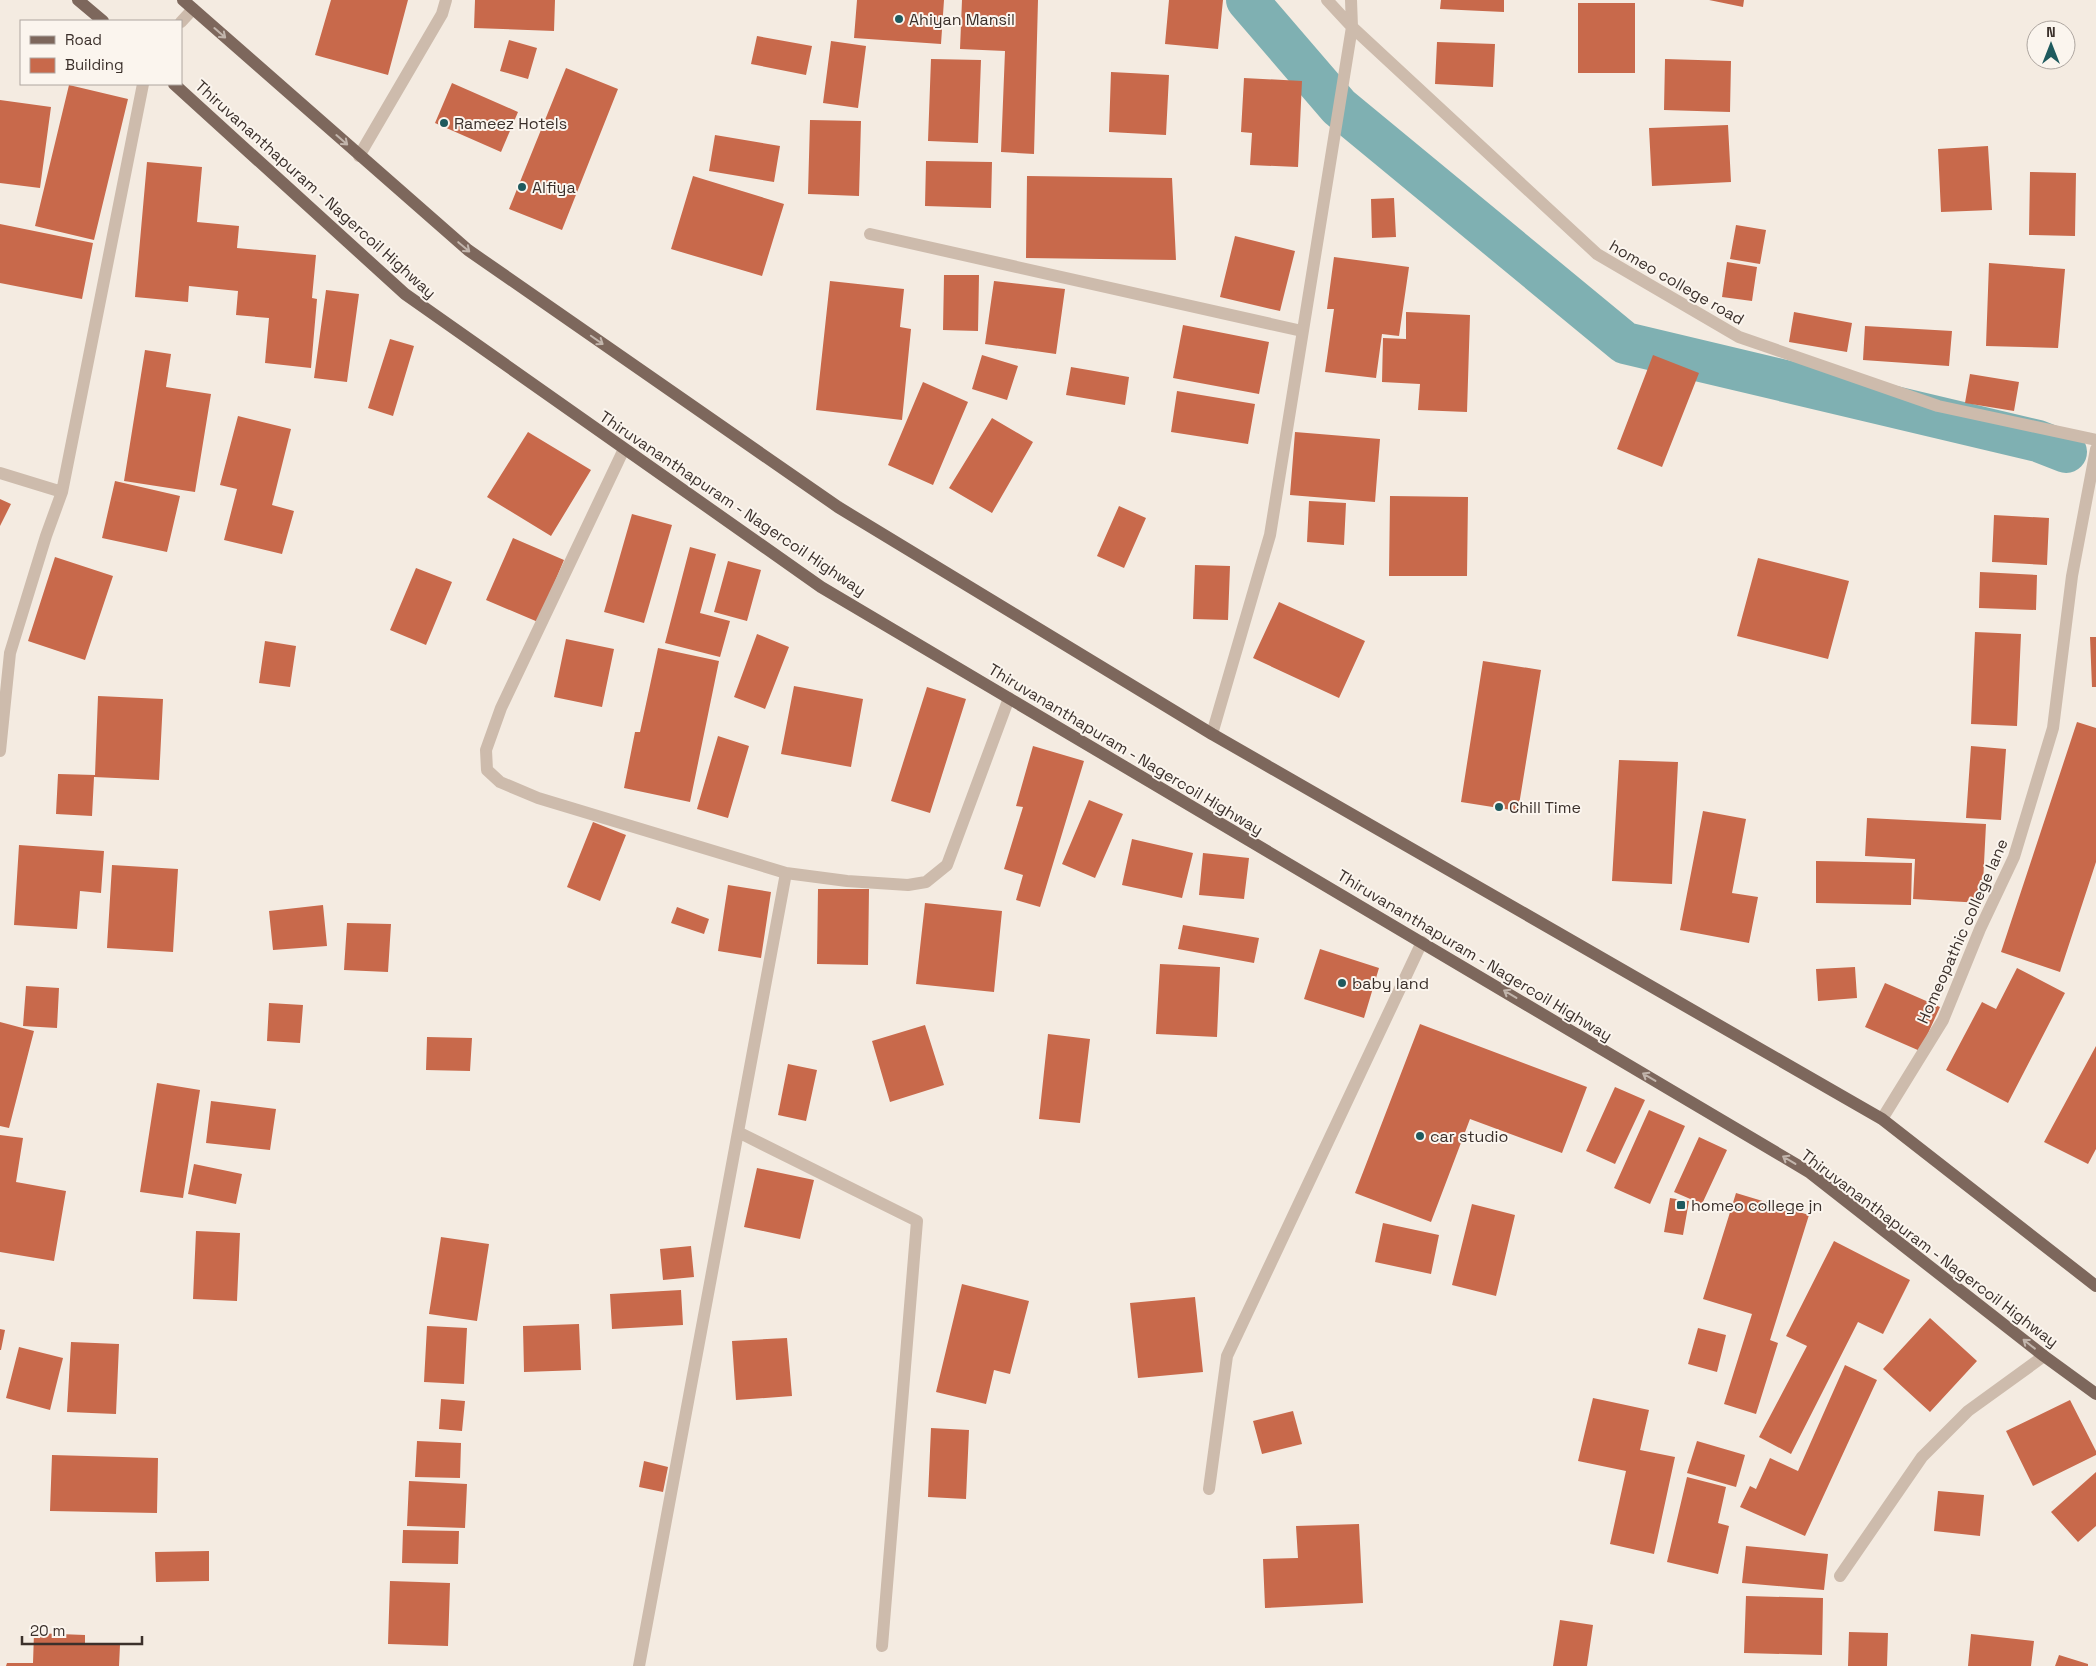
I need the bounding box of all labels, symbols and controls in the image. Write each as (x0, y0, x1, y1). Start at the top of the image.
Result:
place label: Ahiyan Mansil (909, 9, 1015, 30)
marker: Ahiyan Mansil (893, 13, 905, 25)
legend (20, 20, 182, 85)
north arrow (2026, 20, 2076, 70)
text: N (2046, 23, 2056, 41)
one-way arrow (213, 27, 226, 38)
text: Road (65, 30, 102, 49)
text: Building (65, 55, 124, 74)
street label: Thiruvananthapuram - Nagercoil Highway (191, 75, 441, 303)
place label: Rameez Hotels (454, 113, 567, 134)
marker: Rameez Hotels (438, 117, 450, 129)
one-way arrow (335, 134, 348, 146)
place label: Alfiya (532, 177, 576, 198)
marker: Alfiya (516, 181, 528, 193)
street label: homeo college road (1605, 235, 1748, 330)
one-way arrow (457, 241, 470, 252)
one-way arrow (590, 335, 604, 345)
street label: Thiruvananthapuram - Nagercoil Highway (595, 406, 870, 601)
street label: Thiruvananthapuram - Nagercoil Highway (984, 659, 1267, 840)
place label: Chill Time (1509, 797, 1581, 818)
marker: Chill Time (1493, 801, 1505, 813)
street label: Homeopathic college lane (1912, 835, 2013, 1027)
street label: Thiruvananthapuram - Nagercoil Highway (1333, 865, 1616, 1046)
place label: baby land (1352, 973, 1429, 994)
marker: baby land (1336, 977, 1348, 989)
one-way arrow (1503, 989, 1517, 999)
one-way arrow (1643, 1072, 1657, 1082)
place label: car studio (1430, 1126, 1508, 1147)
marker: car studio (1414, 1130, 1426, 1142)
street label: Thiruvananthapuram - Nagercoil Highway (1797, 1145, 2063, 1352)
one-way arrow (1783, 1155, 1797, 1165)
place label: homeo college jn (1691, 1195, 1822, 1216)
marker: homeo college jn (1675, 1199, 1687, 1211)
one-way arrow (2023, 1339, 2036, 1350)
scale bar (22, 1614, 142, 1646)
text: 20 m (30, 1621, 65, 1640)

